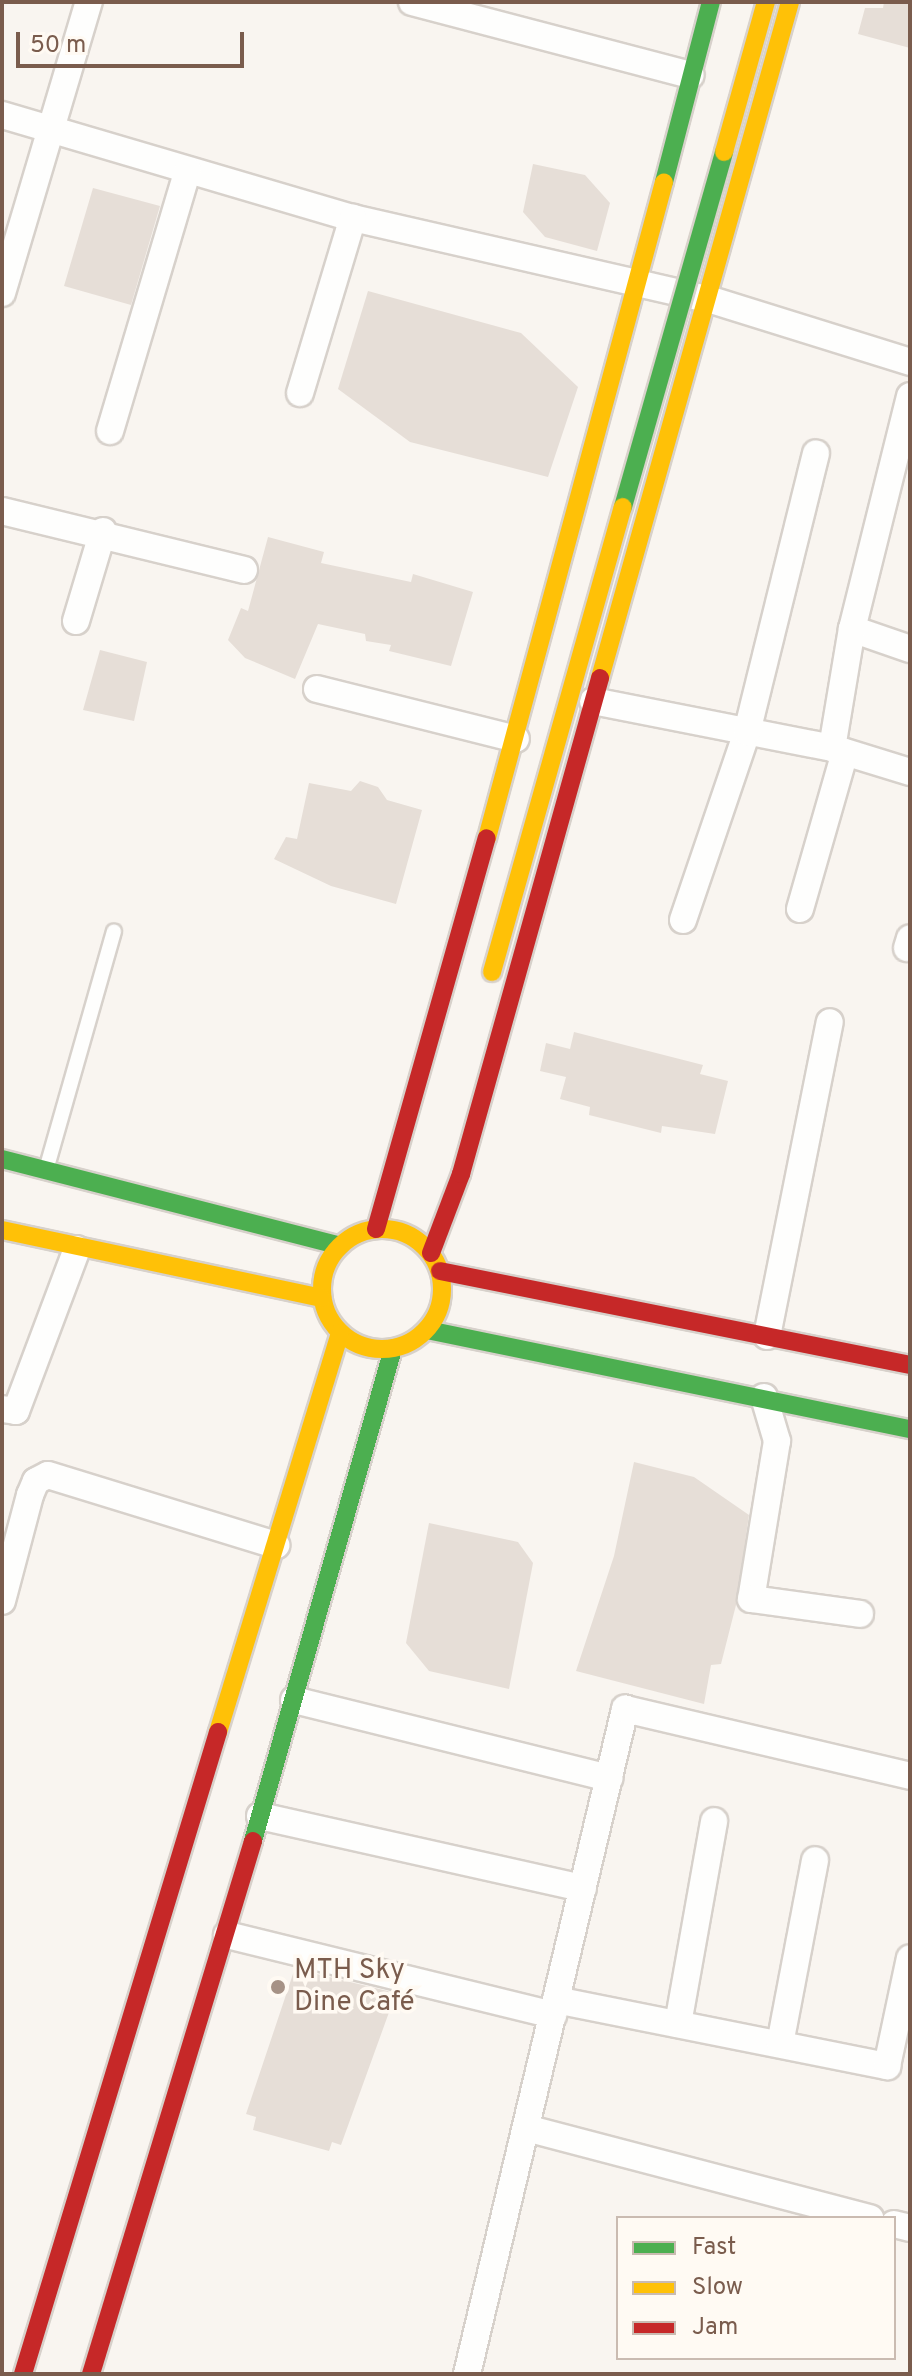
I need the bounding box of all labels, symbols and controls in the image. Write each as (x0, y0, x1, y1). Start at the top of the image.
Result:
scale bar (20, 16, 248, 66)
text: 50 m (30, 31, 86, 61)
place label: MTH Sky Dine Café (294, 1954, 415, 2020)
marker: MTH Sky Dine Café (269, 1978, 287, 1996)
legend (616, 2216, 896, 2360)
text: Fast (692, 2233, 736, 2263)
text: Slow (692, 2273, 743, 2303)
text: Jam (692, 2313, 738, 2343)

